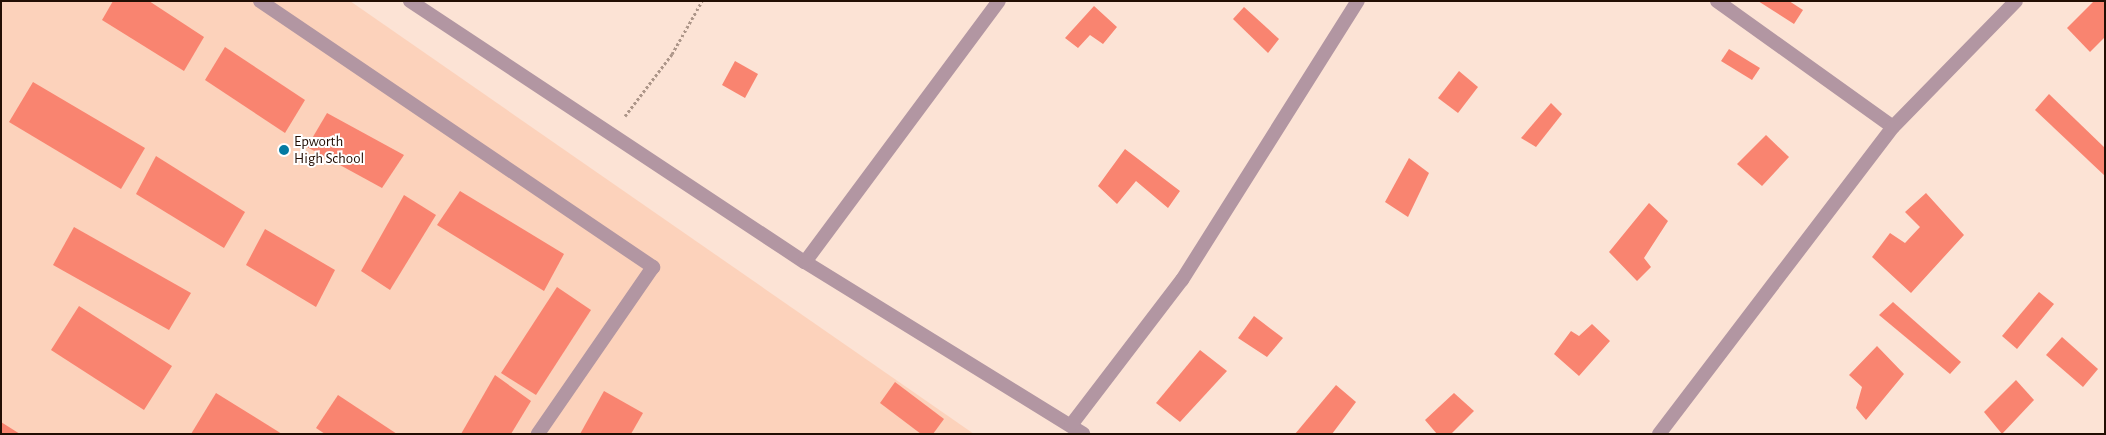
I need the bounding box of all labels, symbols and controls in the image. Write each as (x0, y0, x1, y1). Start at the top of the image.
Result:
place label: Epworth High School (294, 132, 364, 167)
marker: Epworth High School (278, 144, 290, 156)

